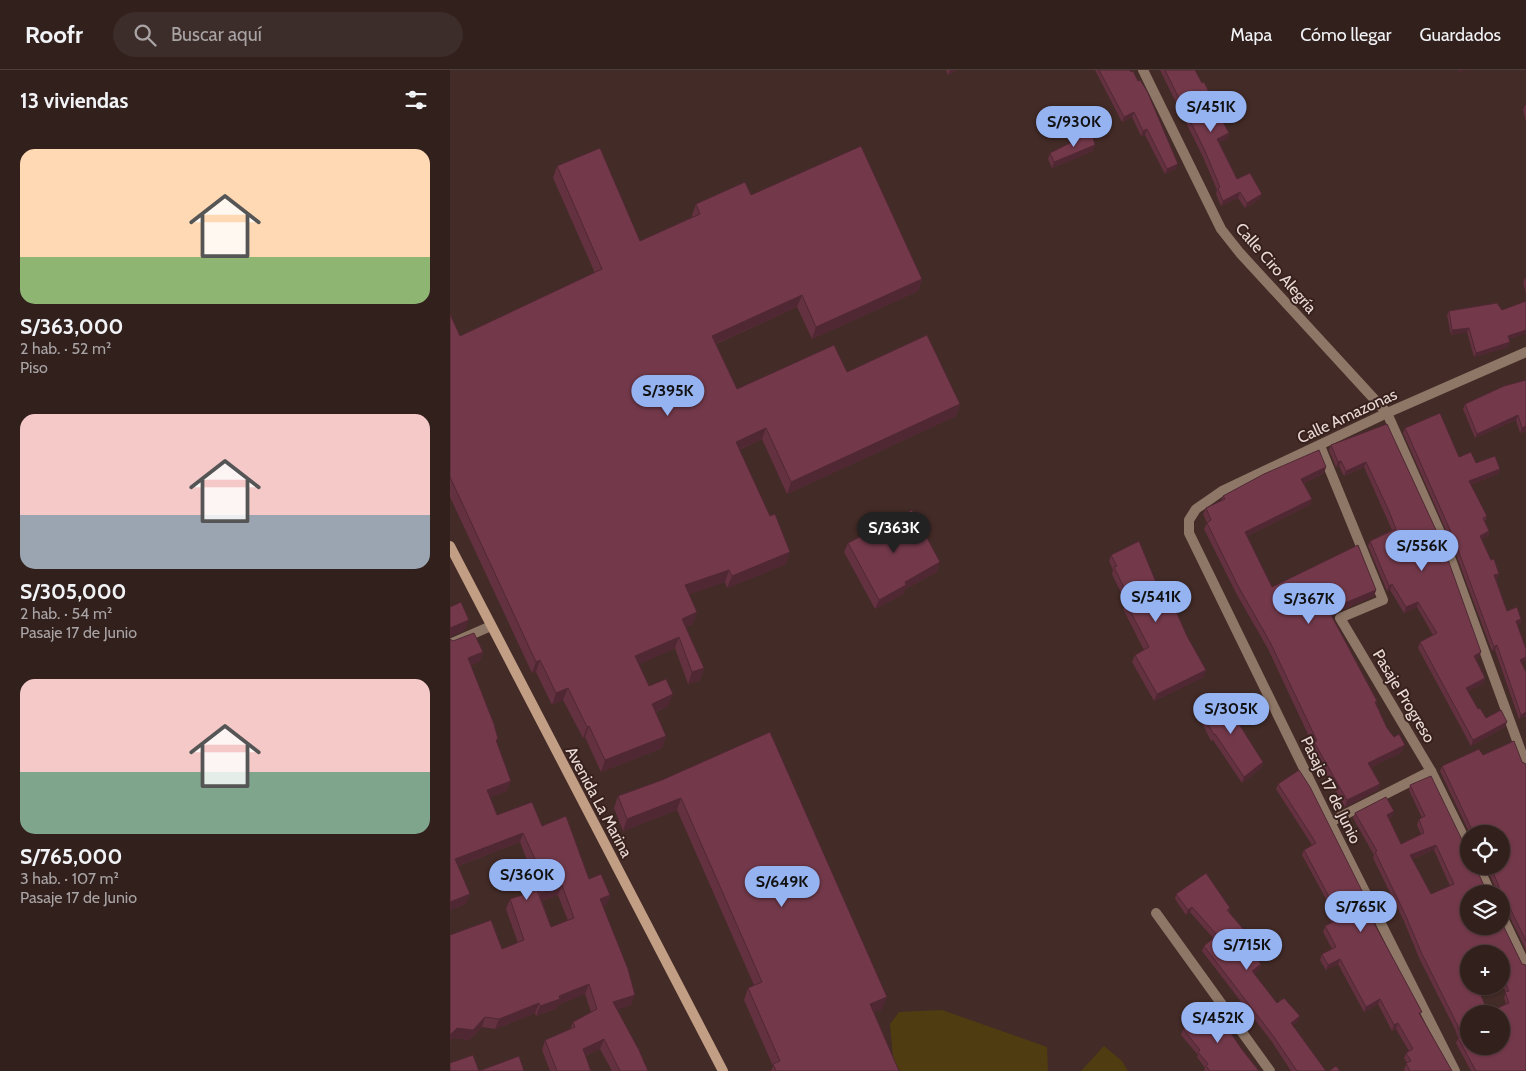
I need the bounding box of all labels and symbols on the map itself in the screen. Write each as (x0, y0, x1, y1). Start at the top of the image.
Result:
pin: S/451K (1170, 90, 1252, 133)
pin: S/930K (1033, 106, 1115, 148)
street label: Calle Ciro Alegría (1232, 219, 1321, 317)
pin: S/395K (627, 374, 709, 417)
street label: Calle Amazonas (1294, 384, 1400, 447)
pin: S/363K (853, 512, 935, 554)
pin: S/556K (1381, 530, 1463, 572)
pin: S/541K (1115, 580, 1197, 623)
pin: S/367K (1268, 582, 1350, 625)
street label: Pasaje Progreso (1369, 646, 1439, 746)
pin: S/305K (1190, 692, 1272, 735)
street label: Pasaje 17 de Junio (1297, 733, 1365, 847)
street label: Avenida La Marina (562, 743, 636, 861)
pin: S/360K (486, 858, 568, 901)
pin: S/649K (741, 866, 823, 908)
pin: S/765K (1320, 890, 1402, 933)
pin: S/715K (1206, 928, 1288, 971)
pin: S/452K (1177, 1002, 1259, 1044)

